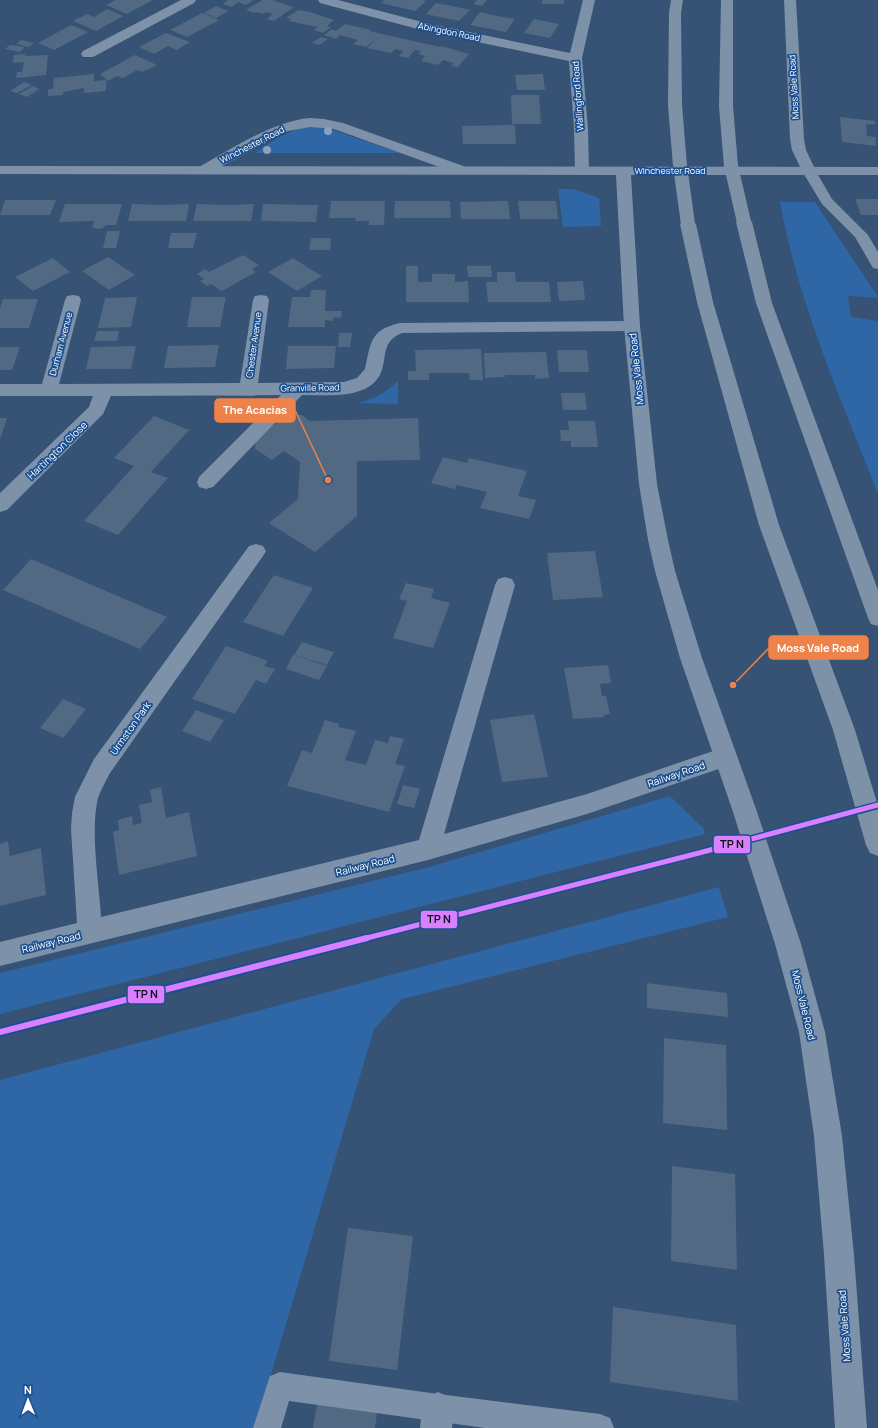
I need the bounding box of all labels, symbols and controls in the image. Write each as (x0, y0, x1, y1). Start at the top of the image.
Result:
street label: Abingdon Road (417, 19, 481, 44)
street label: Moss Vale Road (785, 54, 802, 120)
street label: Wallingford Road (569, 61, 586, 131)
street label: Winchester Road (217, 123, 286, 166)
street label: Winchester Road (634, 164, 706, 177)
street label: Durham Avenue (46, 311, 75, 377)
street label: Chester Avenue (242, 311, 265, 379)
street label: Moss Vale Road (625, 332, 647, 405)
street label: Granville Road (280, 380, 340, 395)
callout: The Acacias (215, 399, 295, 422)
text: The Acacias (223, 402, 287, 417)
street label: Hartington Close (24, 418, 90, 482)
callout: Moss Vale Road (769, 636, 868, 659)
text: Moss Vale Road (777, 640, 859, 655)
street label: Urmston Park (106, 698, 154, 757)
street label: Railway Road (645, 758, 707, 790)
line badge: TP N (713, 835, 751, 854)
text: TP N (720, 836, 744, 851)
street label: Railway Road (334, 851, 396, 879)
line badge: TP N (420, 910, 458, 929)
text: TP N (427, 911, 451, 926)
street label: Railway Road (20, 928, 82, 956)
street label: Moss Vale Road (789, 968, 819, 1042)
line badge: TP N (127, 985, 165, 1004)
text: TP N (134, 986, 158, 1001)
street label: Moss Vale Road (835, 1290, 853, 1362)
north arrow (8, 1380, 48, 1420)
text: N (24, 1382, 32, 1397)

